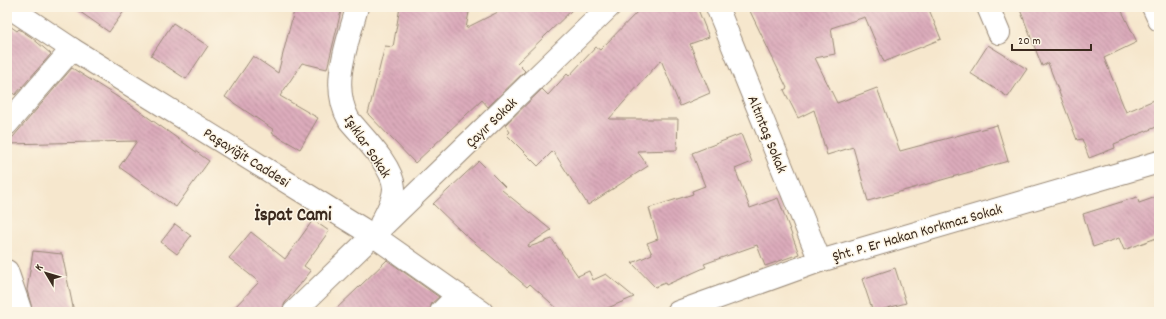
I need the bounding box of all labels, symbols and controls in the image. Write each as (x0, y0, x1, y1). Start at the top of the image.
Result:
scale bar (1012, 26, 1091, 52)
text: 20 m (1018, 33, 1041, 50)
street label: Çayır Sokak (462, 93, 523, 154)
street label: Altıntaş Sokak (741, 93, 792, 177)
street label: Işıklar Sokak (337, 111, 396, 183)
street label: Paşayiğit Caddesi (198, 123, 294, 194)
street label: Şht. P. Er Hakan Korkmaz Sokak (830, 199, 1005, 269)
district label: İspat Cami (254, 203, 332, 230)
north arrow (26, 253, 66, 293)
text: K (32, 261, 48, 275)

